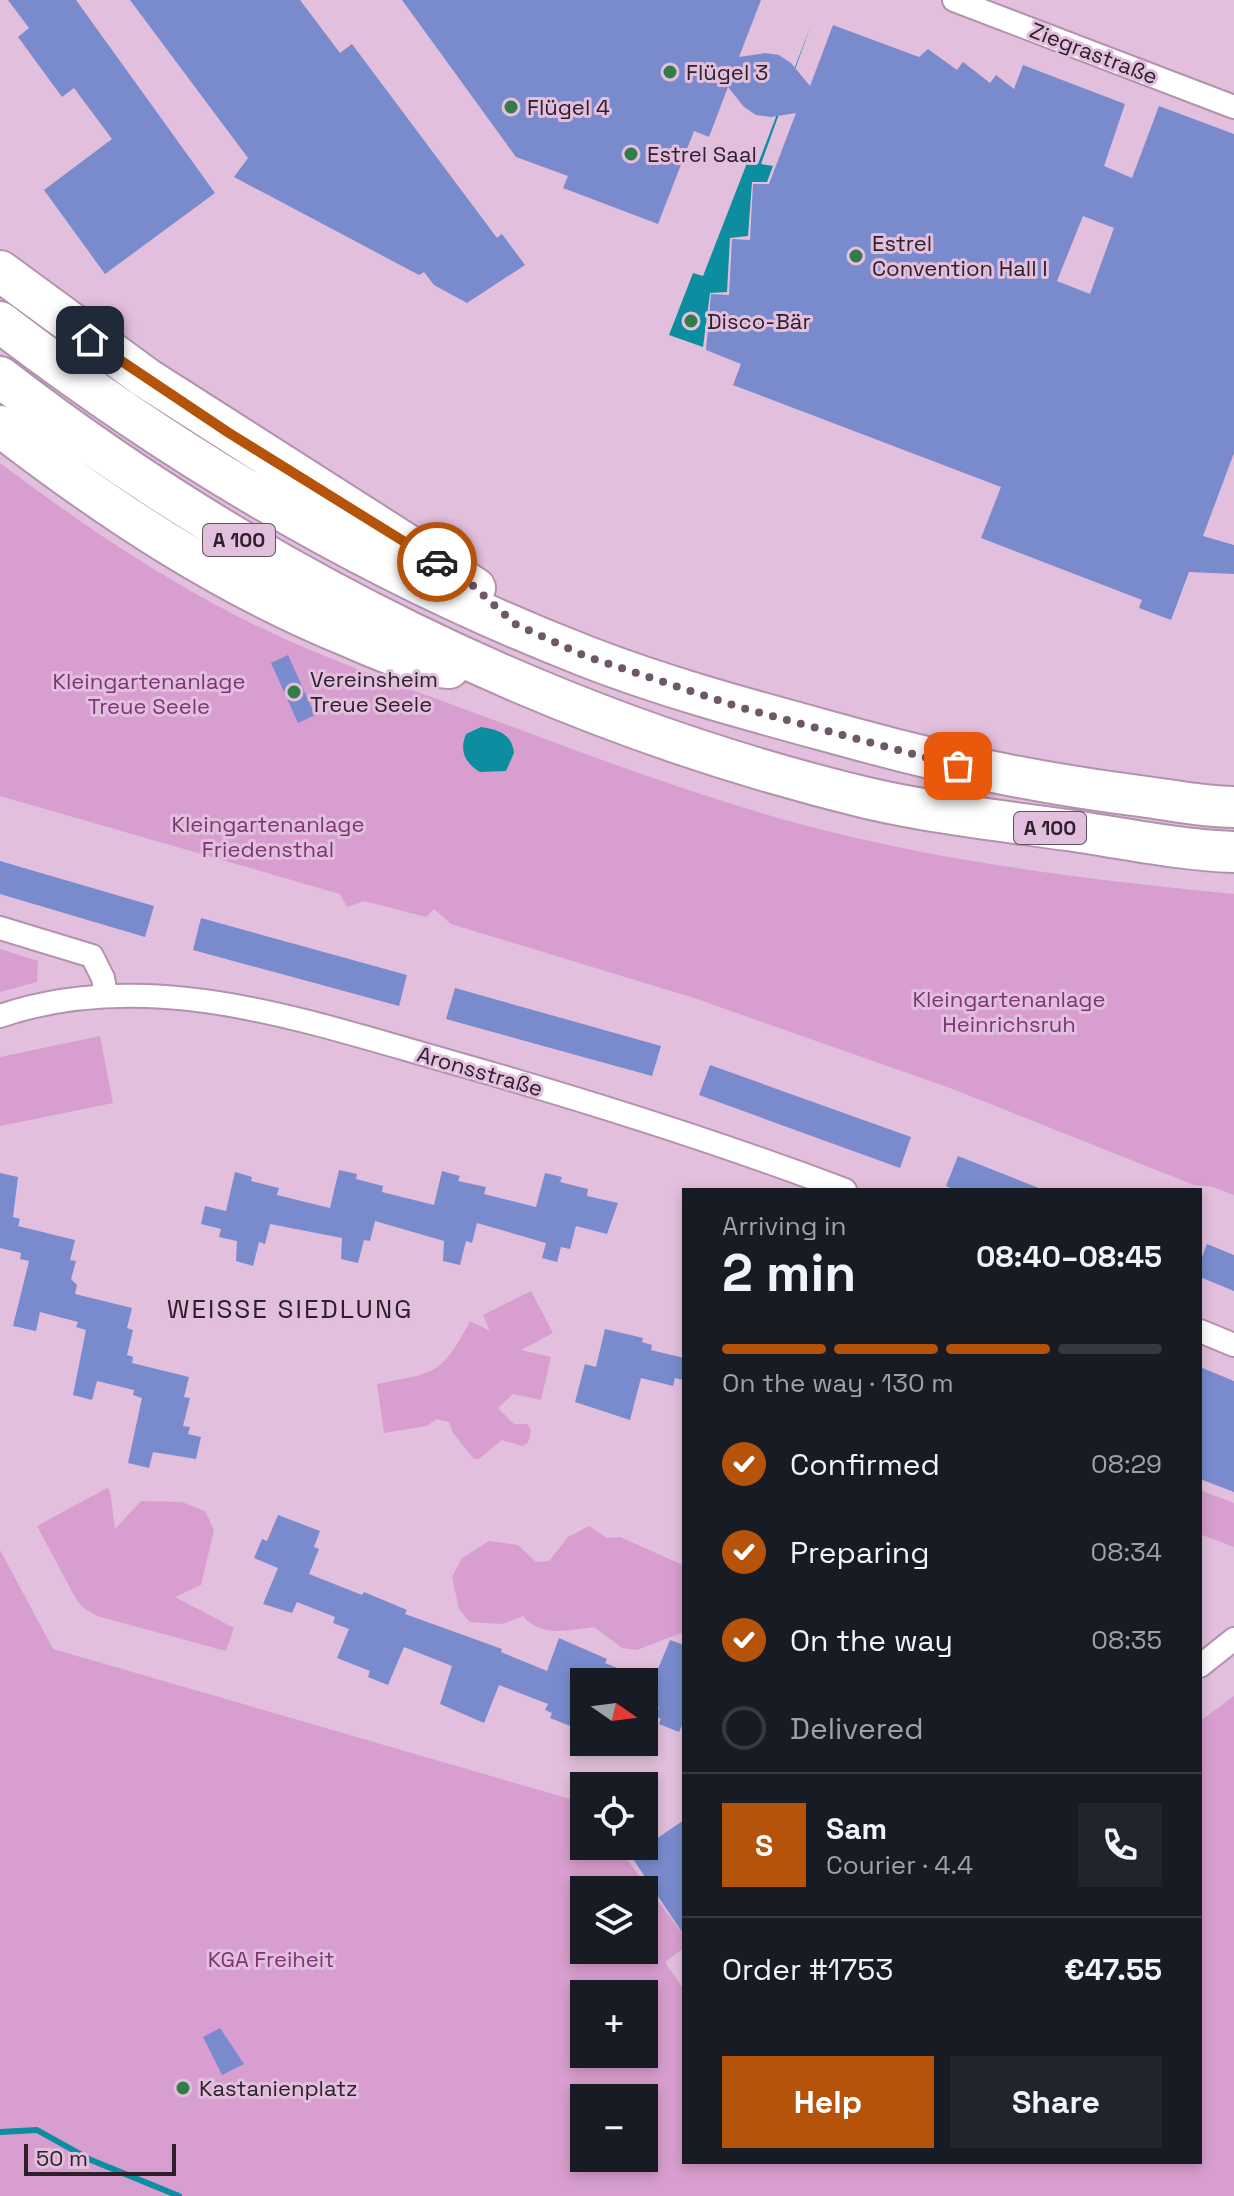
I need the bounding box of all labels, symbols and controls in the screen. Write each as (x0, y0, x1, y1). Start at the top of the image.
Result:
street label: Ziegrastraße (1026, 16, 1162, 90)
place label: Flügel 3 (686, 58, 768, 86)
marker: Flügel 3 (661, 63, 679, 81)
place label: Flügel 4 (527, 93, 610, 121)
marker: Flügel 4 (502, 98, 520, 116)
place label: Estrel Saal (647, 140, 757, 168)
marker: Estrel Saal (622, 145, 640, 163)
place label: Estrel Convention Hall I (872, 229, 1048, 282)
marker: Estrel Convention Hall I (847, 247, 865, 265)
pin (56, 306, 124, 374)
place label: Disco-Bär (707, 307, 811, 335)
marker: Disco-Bär (682, 312, 700, 330)
icon: home (68, 318, 112, 362)
courier (397, 522, 477, 602)
road number: A 100 (203, 524, 275, 556)
icon: car (415, 540, 459, 584)
place label: Vereinsheim Treue Seele (310, 665, 438, 718)
park label: Kleingartenanlage Treue Seele (52, 667, 246, 720)
marker: Vereinsheim Treue Seele (285, 683, 303, 701)
pin (924, 732, 992, 800)
icon: bag (936, 744, 980, 788)
park label: Kleingartenanlage Friedensthal (171, 810, 365, 863)
road number: A 100 (1014, 812, 1086, 844)
park label: Kleingartenanlage Heinrichsruh (912, 985, 1106, 1038)
street label: Aronsstraße (414, 1040, 546, 1102)
text: Arriving in (722, 1209, 846, 1243)
text: 08:40–08:45 (976, 1237, 1162, 1276)
text: 2 min (722, 1240, 856, 1306)
district label: WEISSE SIEDLUNG (167, 1292, 413, 1326)
text: On the way · 130 m (722, 1366, 954, 1400)
icon: check (722, 1442, 766, 1486)
text: Confirmed (790, 1445, 940, 1484)
text: 08:29 (1091, 1447, 1162, 1481)
icon: check (722, 1530, 766, 1574)
text: Preparing (790, 1533, 929, 1572)
text: 08:34 (1091, 1535, 1162, 1569)
icon: check (722, 1618, 766, 1662)
text: On the way (790, 1621, 953, 1660)
text: 08:35 (1091, 1623, 1162, 1657)
north arrow (570, 1668, 658, 1756)
map controls (570, 1668, 658, 2172)
text: Delivered (790, 1709, 924, 1748)
button: locate (570, 1772, 658, 1860)
button: phone (1078, 1803, 1162, 1887)
text: Sam (826, 1809, 887, 1848)
text: S (755, 1826, 773, 1865)
text: Courier · 4.4 (826, 1848, 973, 1882)
button: layers (570, 1876, 658, 1964)
park label: KGA Freiheit (208, 1945, 334, 1973)
text: Order #1753 (722, 1950, 893, 1989)
text: €47.55 (1064, 1950, 1162, 1989)
button: + (570, 1980, 658, 2068)
button: Help (722, 2056, 934, 2148)
button: Share (950, 2056, 1162, 2148)
place label: Kastanienplatz (199, 2074, 358, 2102)
marker: Kastanienplatz (174, 2079, 192, 2097)
button: − (570, 2084, 658, 2172)
scale bar (24, 2140, 176, 2176)
text: 50 m (36, 2144, 88, 2172)

